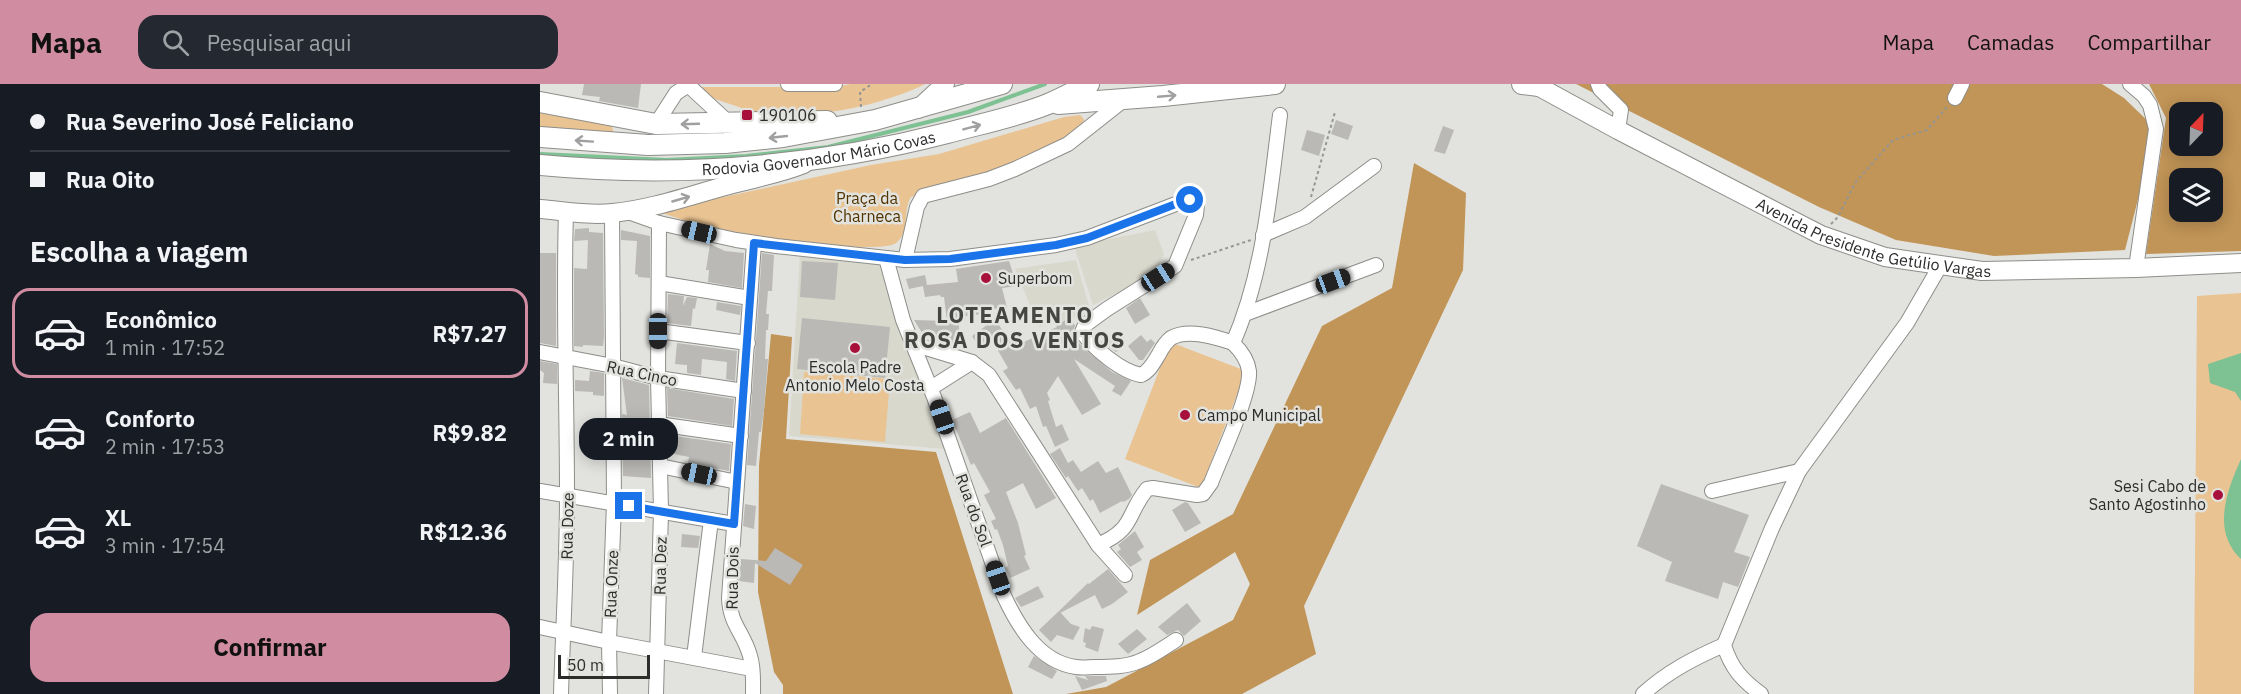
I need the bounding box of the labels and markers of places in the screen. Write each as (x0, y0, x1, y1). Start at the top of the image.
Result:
place label: 190106 (759, 105, 817, 125)
marker: 190106 (740, 108, 754, 122)
place label: Superbom (998, 268, 1073, 288)
marker: Superbom (979, 271, 993, 285)
marker: Escola Padre Antonio Melo Costa (848, 341, 862, 355)
place label: Escola Padre Antonio Melo Costa (785, 357, 925, 395)
place label: Campo Municipal (1197, 405, 1321, 425)
marker: Campo Municipal (1178, 408, 1192, 422)
place label: Sesi Cabo de Santo Agostinho (2089, 476, 2206, 514)
marker: Sesi Cabo de Santo Agostinho (2211, 488, 2225, 502)

